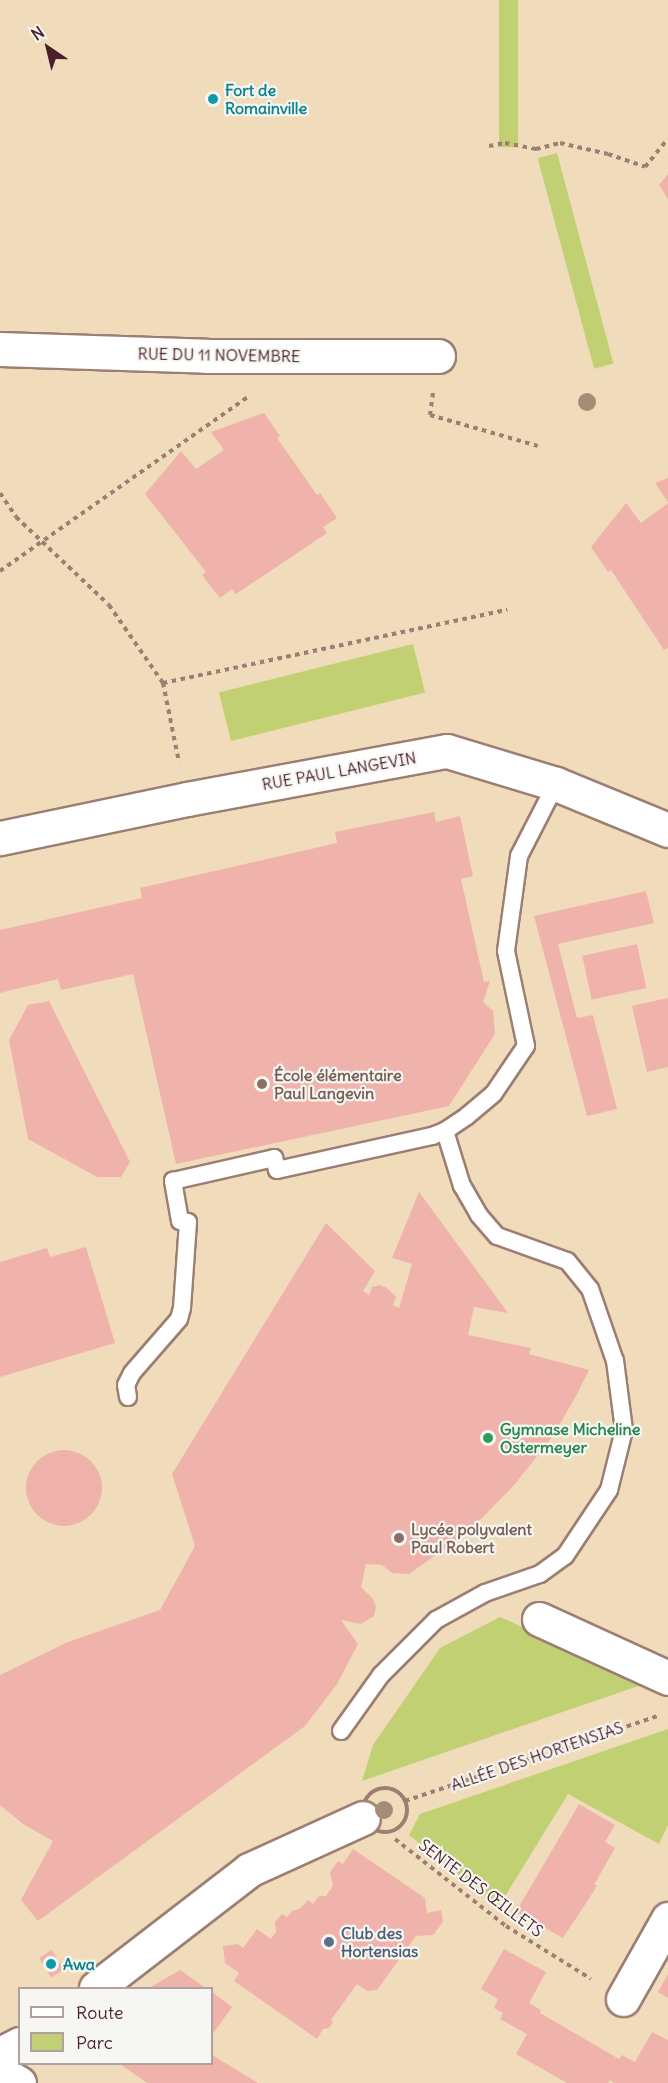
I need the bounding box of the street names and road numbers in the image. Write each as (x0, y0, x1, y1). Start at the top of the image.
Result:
street label: RUE DU 11 NOVEMBRE (137, 344, 301, 366)
street label: RUE PAUL LANGEVIN (260, 748, 418, 794)
street label: ALLÉE DES HORTENSIAS (448, 1717, 626, 1795)
street label: SENTE DES ŒILLETS (415, 1835, 547, 1941)

